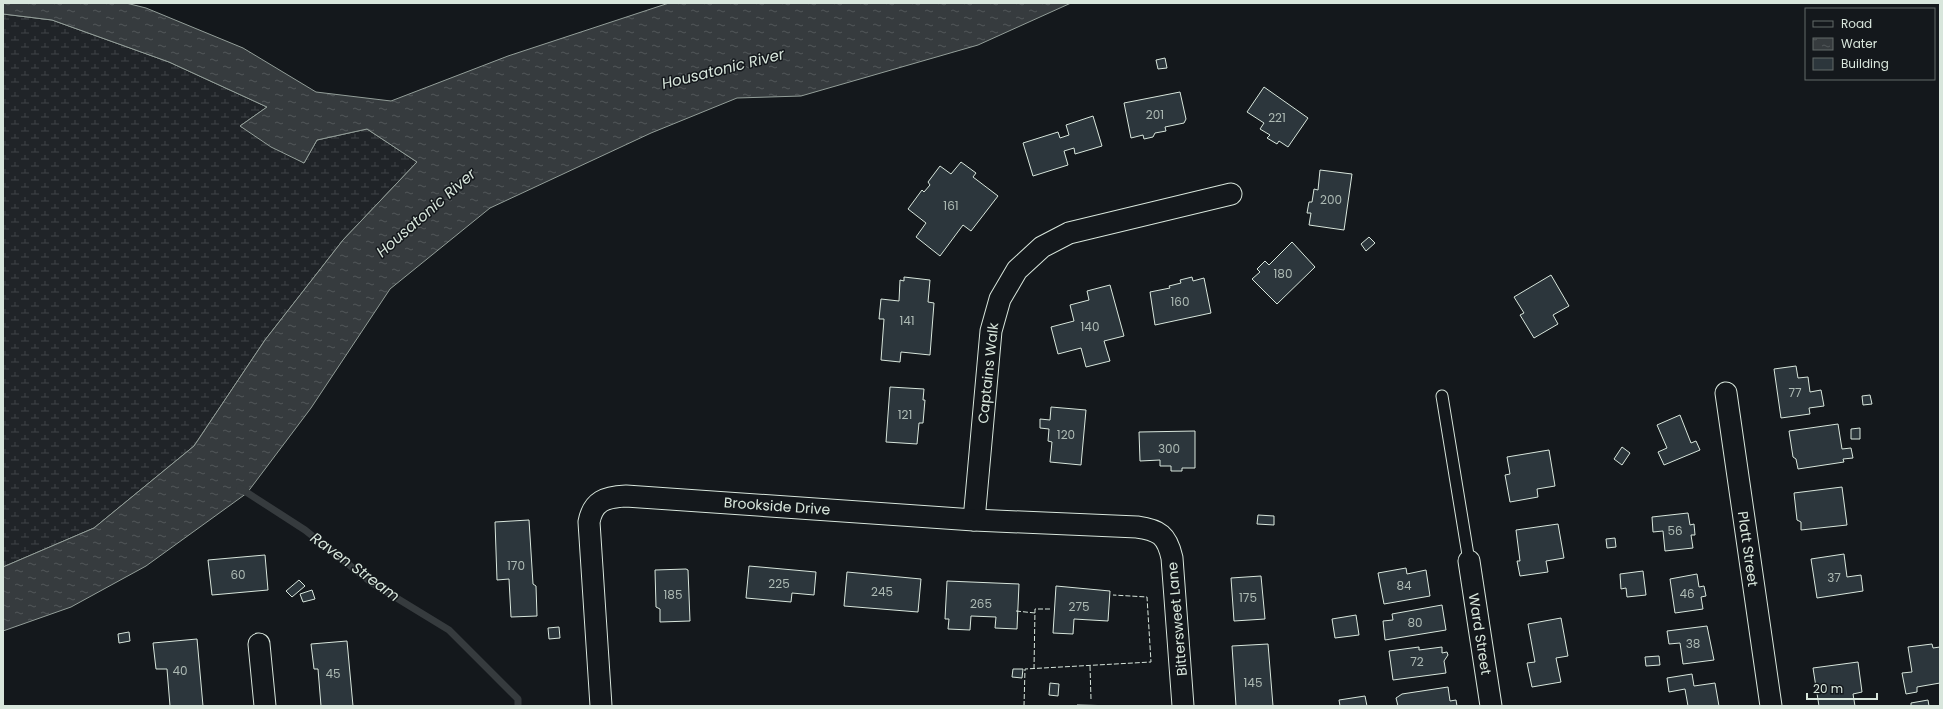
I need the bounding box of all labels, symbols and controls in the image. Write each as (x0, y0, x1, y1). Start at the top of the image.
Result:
legend (1805, 8, 1935, 80)
text: Road (1841, 15, 1872, 32)
text: Water (1841, 35, 1878, 52)
water label: Housatonic River (659, 43, 787, 94)
text: Building (1841, 55, 1889, 72)
house number: 201 (1146, 106, 1164, 123)
house number: 221 (1268, 109, 1286, 126)
water label: Housatonic River (371, 163, 480, 262)
house number: 200 (1320, 191, 1342, 208)
house number: 161 (943, 197, 959, 214)
house number: 180 (1274, 265, 1292, 282)
house number: 160 (1171, 293, 1190, 310)
house number: 141 (899, 312, 915, 329)
house number: 140 (1081, 318, 1099, 335)
street label: Captains Walk (973, 321, 1003, 425)
house number: 77 (1788, 384, 1802, 401)
house number: 121 (898, 406, 912, 423)
house number: 120 (1057, 426, 1075, 443)
house number: 300 (1158, 440, 1180, 457)
street label: Brookside Drive (723, 492, 831, 520)
street label: Platt Street (1733, 510, 1763, 588)
house number: 56 (1667, 522, 1683, 539)
water label: Raven Stream (306, 527, 404, 606)
house number: 170 (507, 557, 525, 574)
street label: Bittersweet Lane (1162, 561, 1192, 677)
house number: 60 (230, 566, 246, 583)
house number: 37 (1827, 569, 1841, 586)
house number: 225 (768, 575, 790, 592)
house number: 84 (1396, 577, 1412, 594)
house number: 245 (871, 583, 893, 600)
house number: 46 (1679, 585, 1695, 602)
house number: 185 (664, 586, 682, 603)
house number: 175 (1239, 589, 1257, 606)
street label: Ward Street (1464, 592, 1496, 676)
house number: 265 (970, 595, 992, 612)
house number: 275 (1069, 598, 1090, 615)
house number: 80 (1407, 614, 1423, 631)
house number: 38 (1686, 635, 1700, 652)
house number: 72 (1410, 653, 1424, 670)
house number: 40 (172, 662, 188, 679)
house number: 45 (325, 665, 341, 682)
house number: 145 (1244, 674, 1262, 691)
scale bar (1807, 675, 1877, 701)
text: 20 m (1813, 680, 1843, 697)

